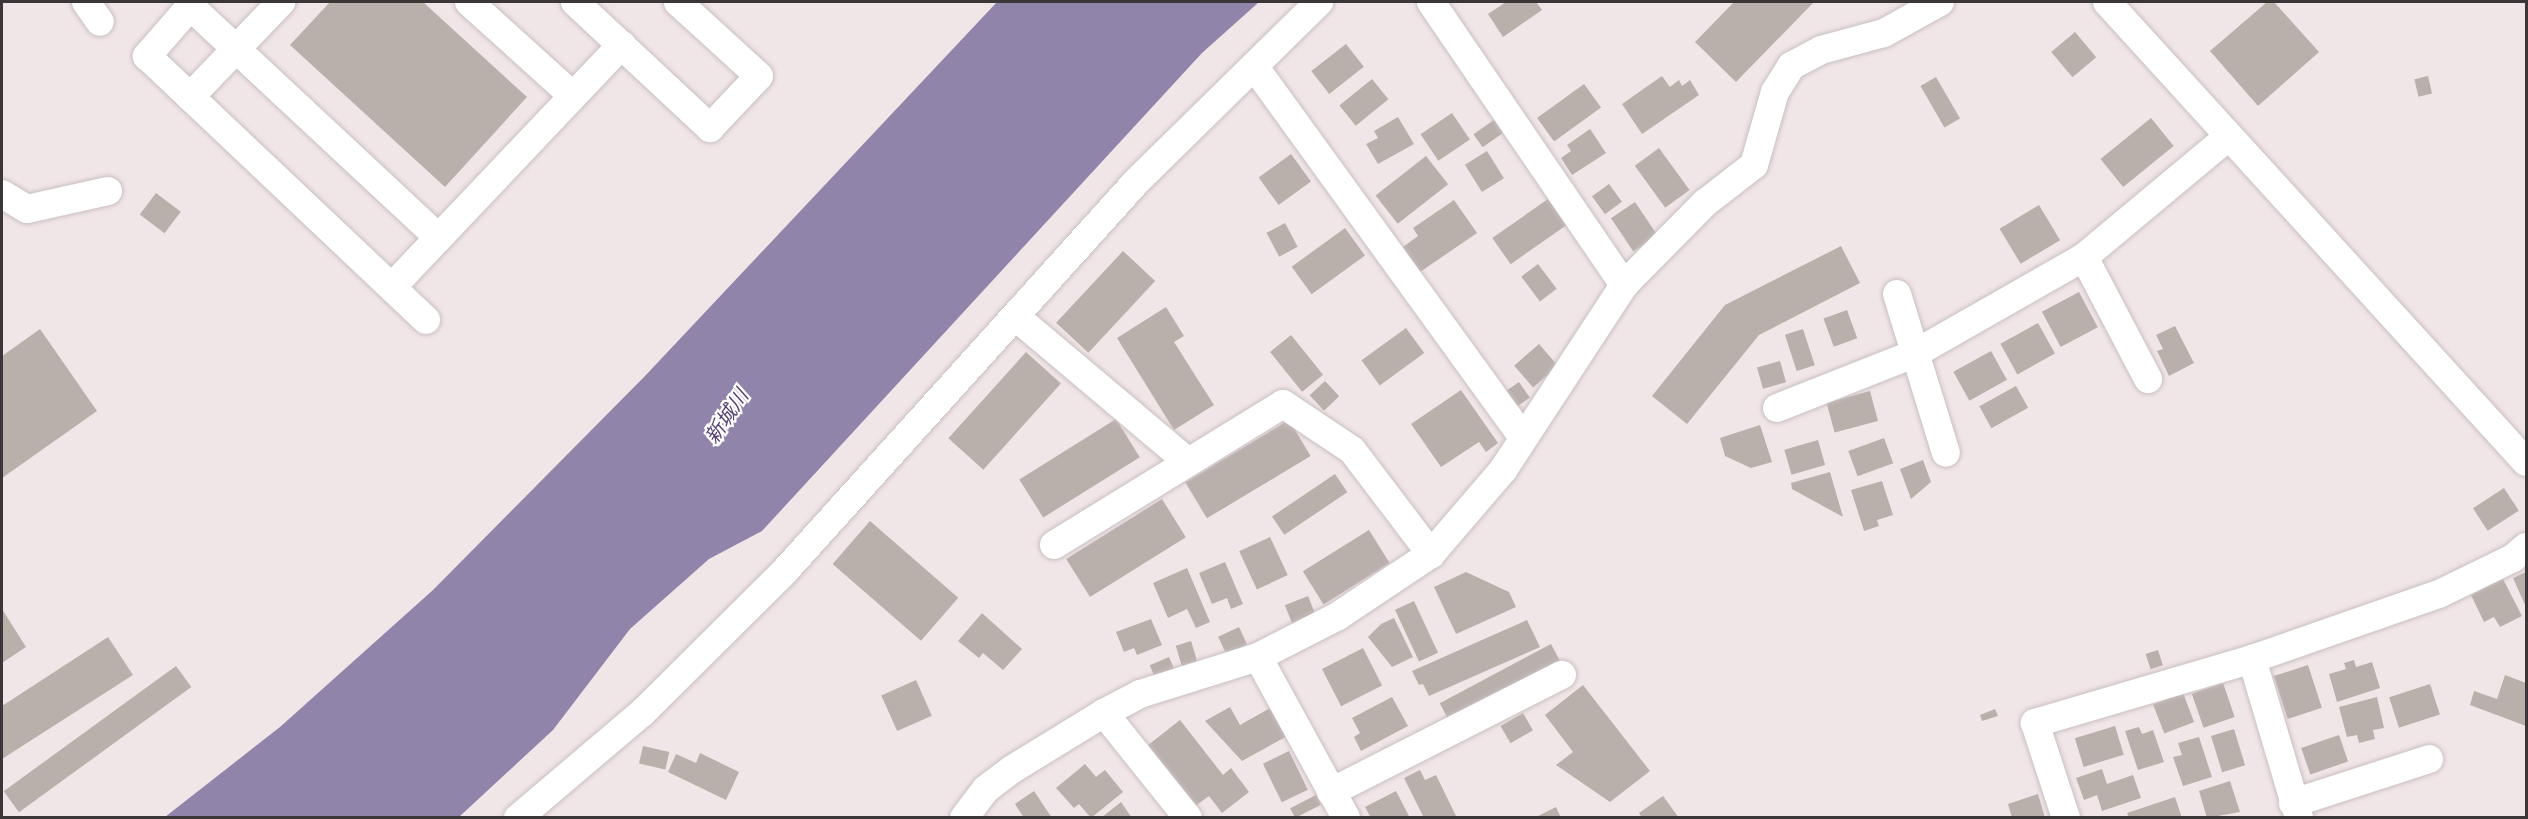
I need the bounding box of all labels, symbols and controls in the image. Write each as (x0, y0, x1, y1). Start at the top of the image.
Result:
water label: 新城川 (699, 384, 753, 448)

